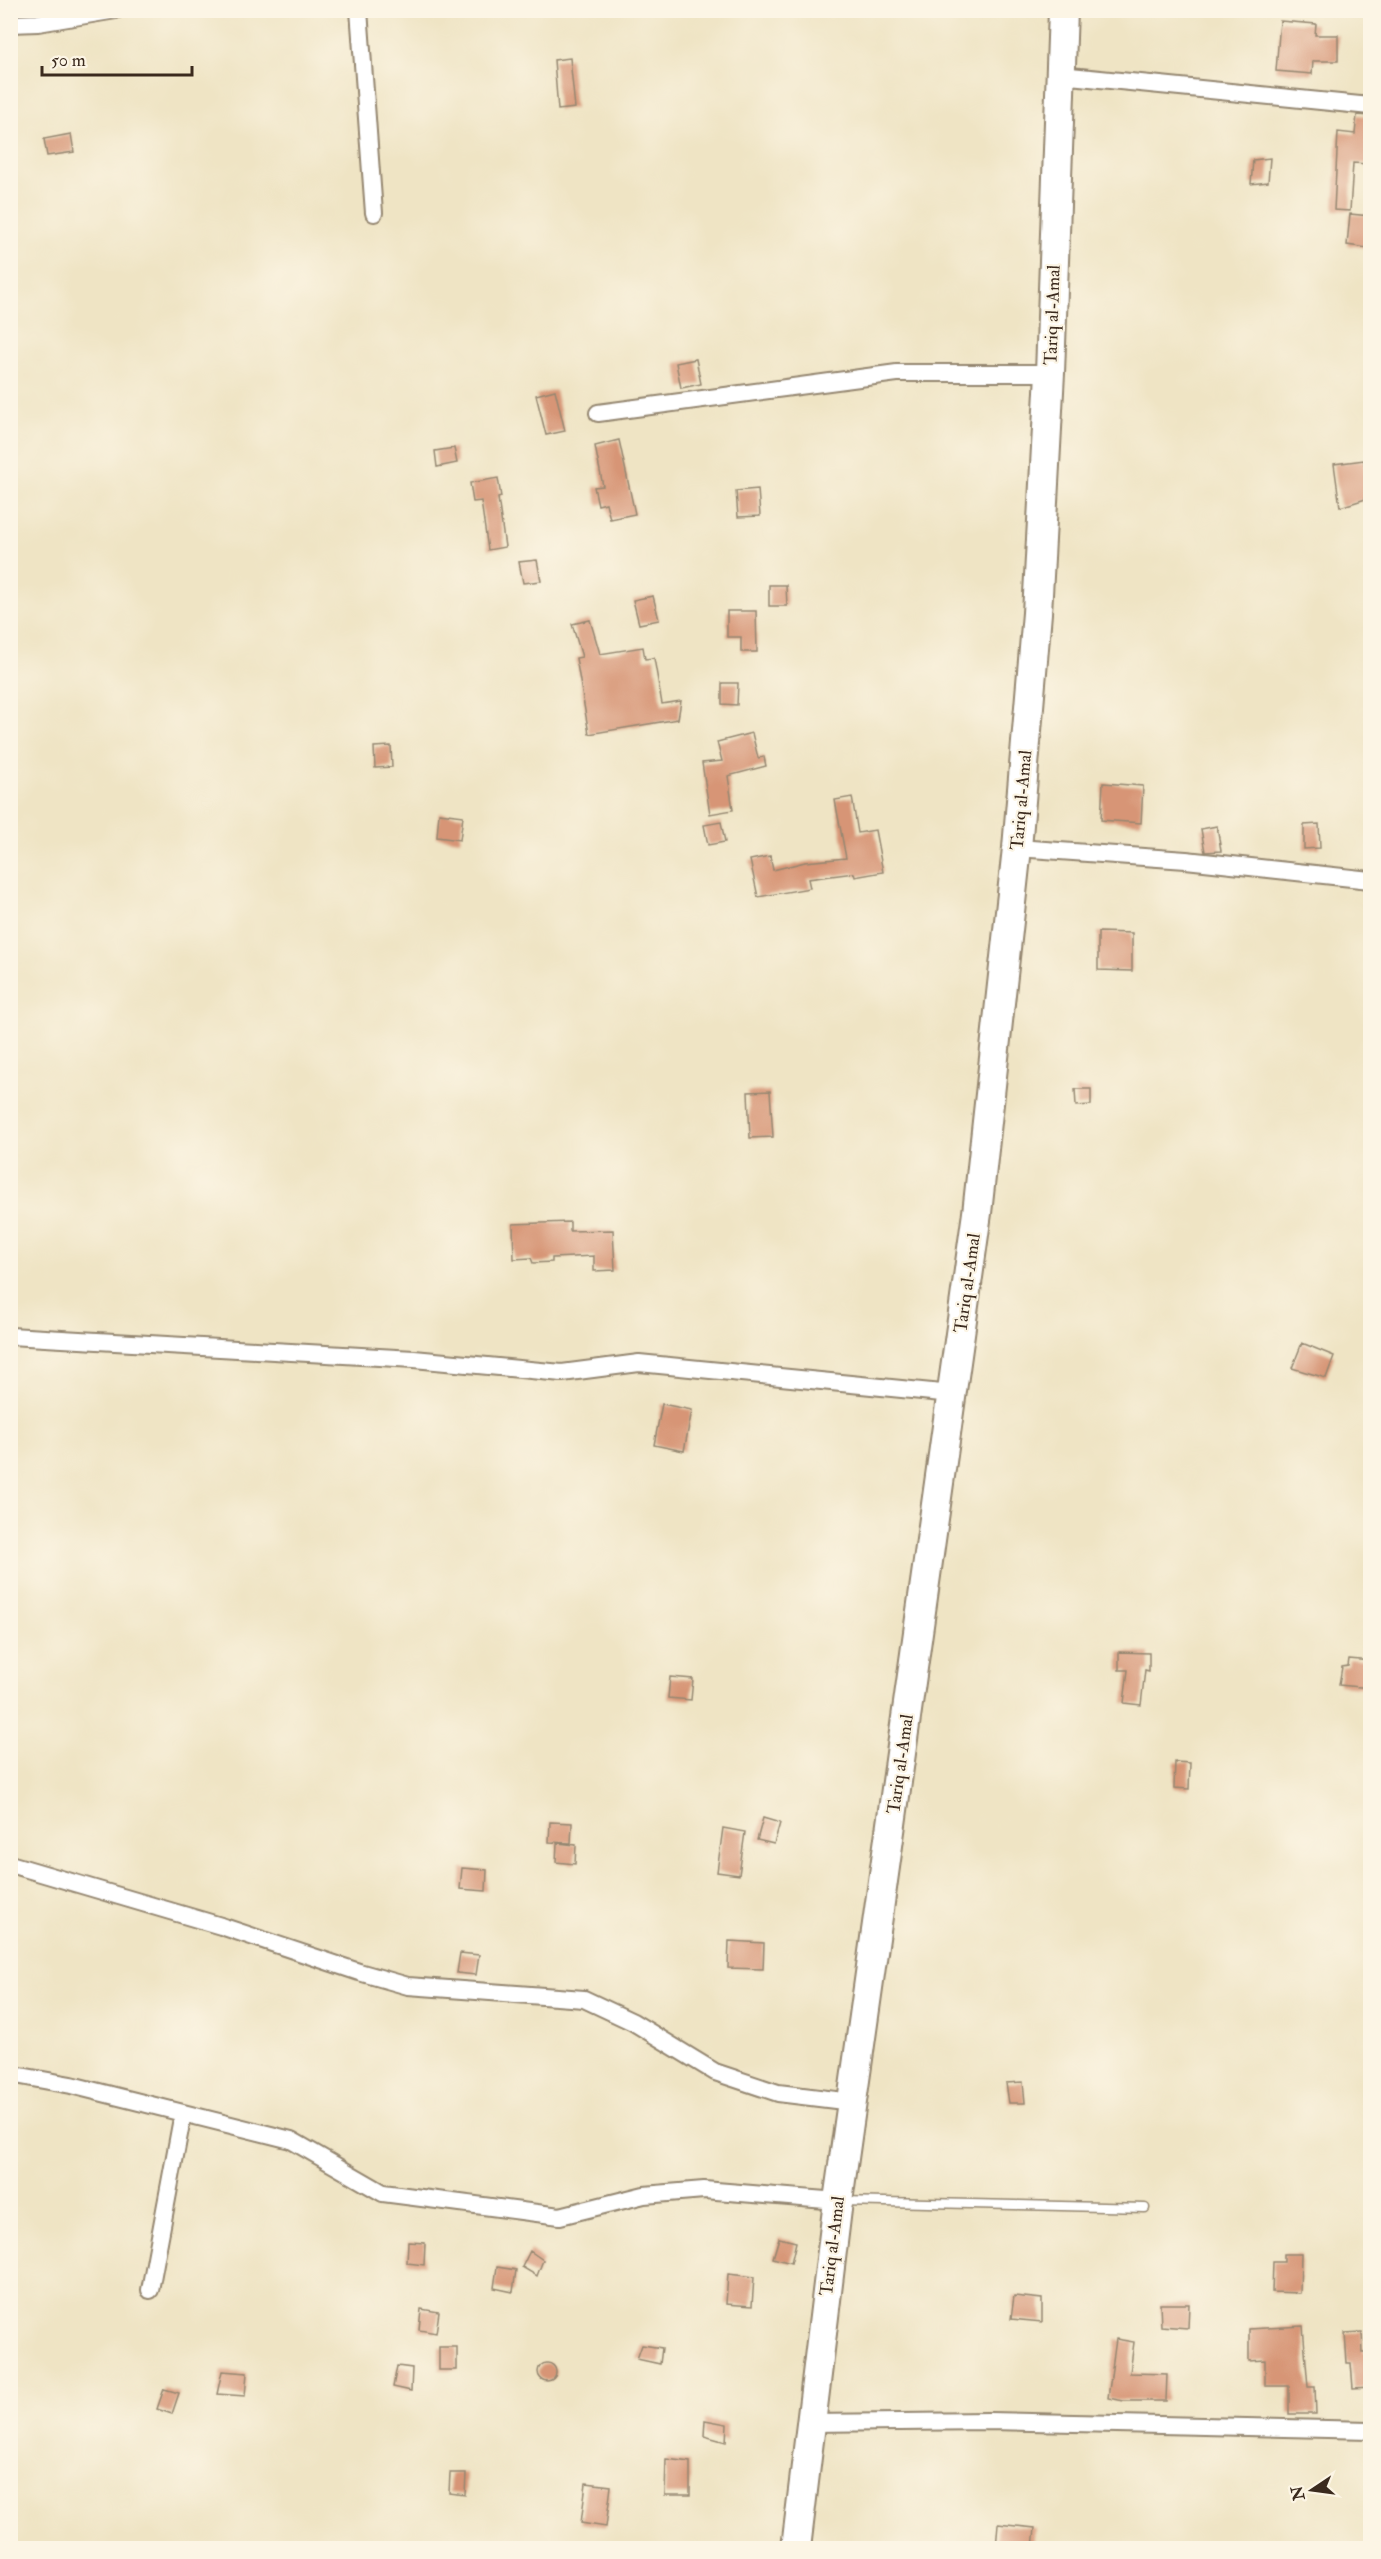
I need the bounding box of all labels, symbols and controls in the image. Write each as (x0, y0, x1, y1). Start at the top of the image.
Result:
scale bar (42, 39, 192, 77)
text: 50 m (51, 49, 86, 72)
street label: Tariq al-Amal (1039, 264, 1066, 366)
street label: Tariq al-Amal (1006, 749, 1037, 851)
street label: Tariq al-Amal (949, 1231, 986, 1334)
street label: Tariq al-Amal (882, 1712, 919, 1815)
street label: Tariq al-Amal (815, 2194, 850, 2297)
north arrow (1282, 2460, 1342, 2520)
text: N (1287, 2483, 1310, 2503)

